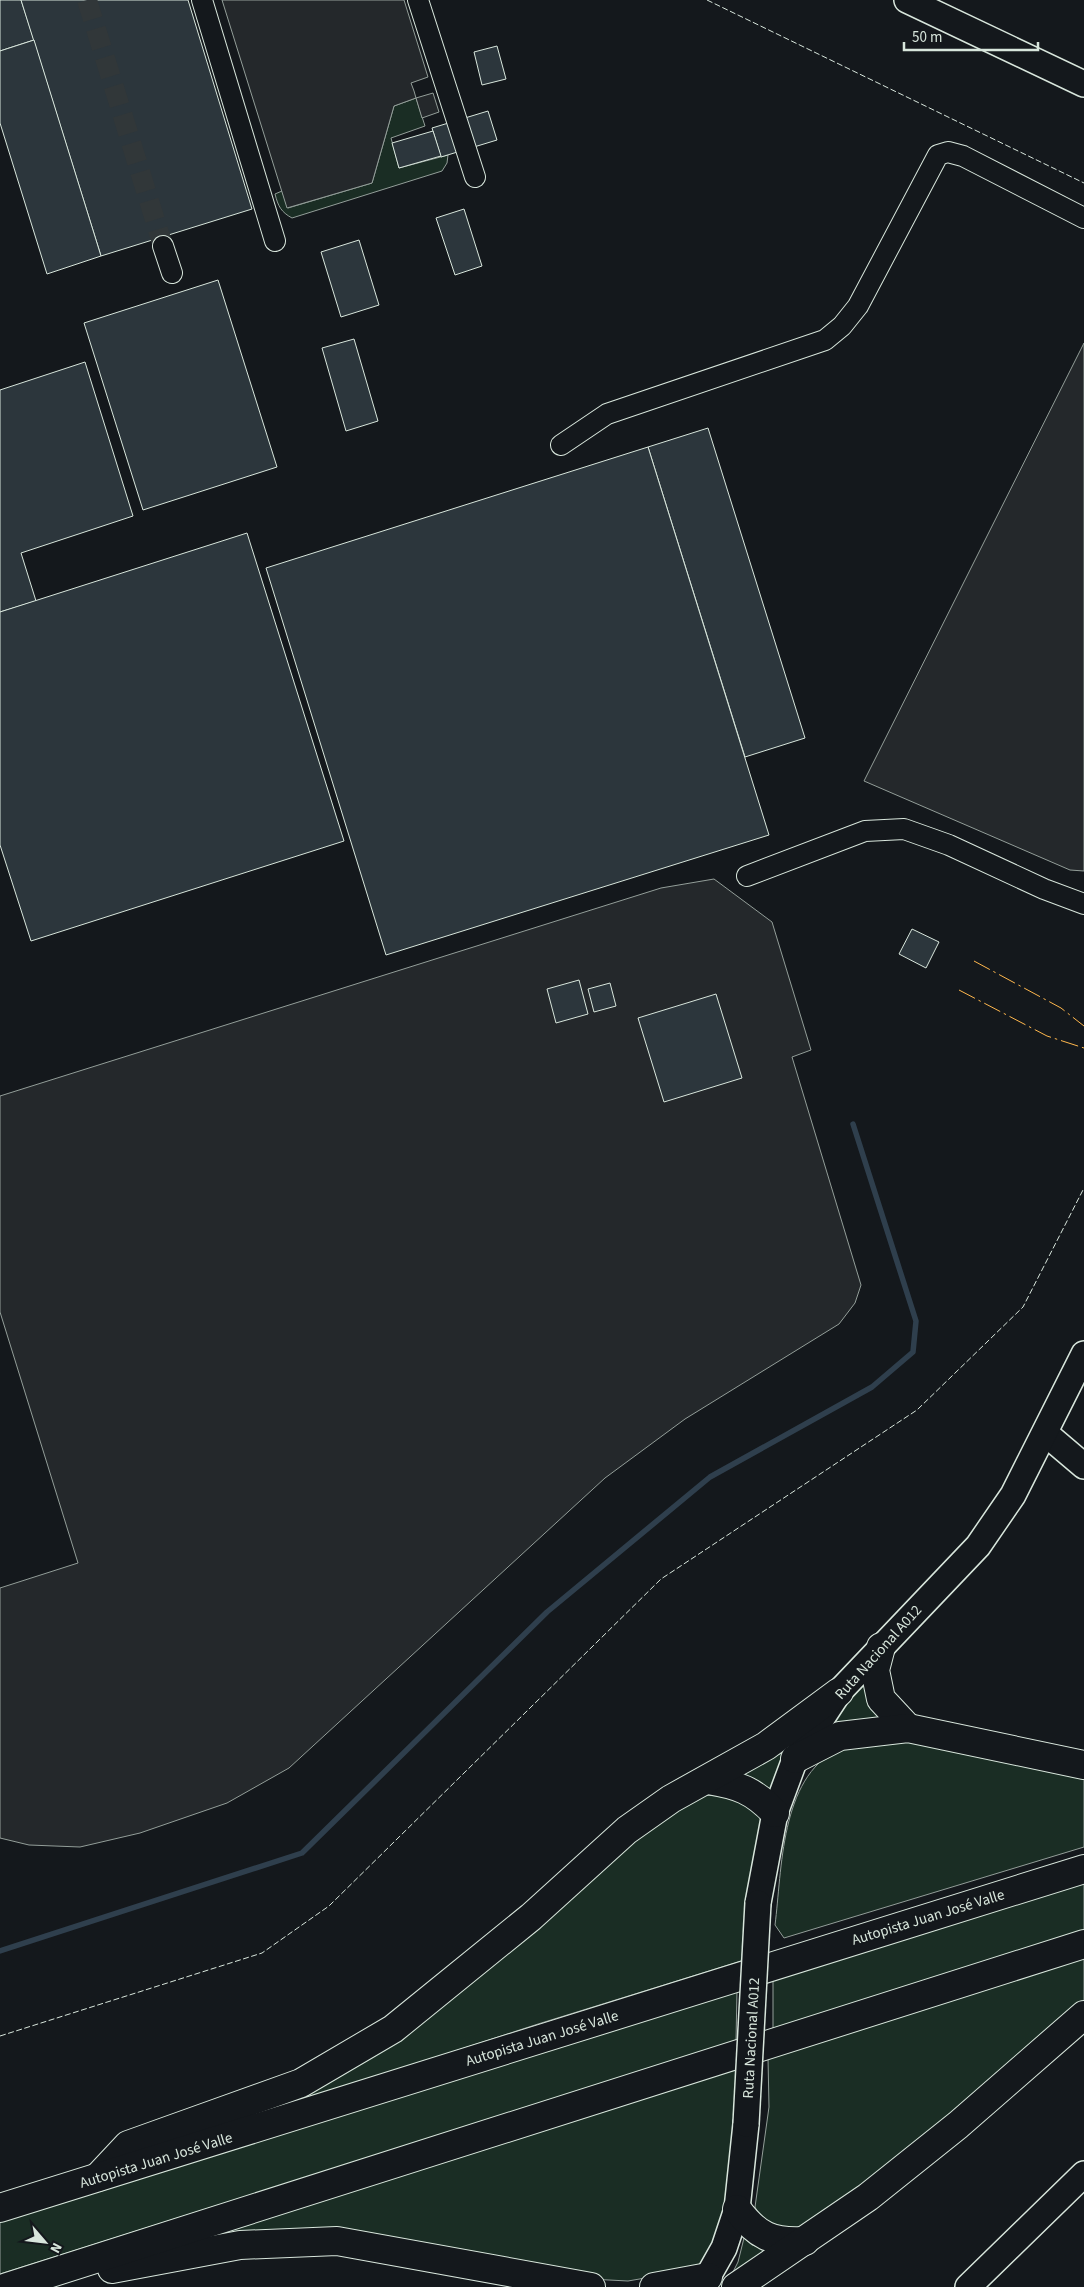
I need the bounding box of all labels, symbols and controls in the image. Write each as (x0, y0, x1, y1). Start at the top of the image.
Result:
scale bar (904, 20, 1038, 52)
text: 50 m (912, 27, 942, 48)
street label: Ruta Nacional A012 (830, 1600, 927, 1704)
street label: Autopista Juan José Valle (849, 1884, 1007, 1951)
street label: Ruta Nacional A012 (738, 1977, 765, 2099)
street label: Autopista Juan José Valle (463, 2005, 621, 2072)
street label: Autopista Juan José Valle (77, 2127, 235, 2194)
north arrow (20, 2217, 70, 2267)
text: N (45, 2239, 67, 2256)

